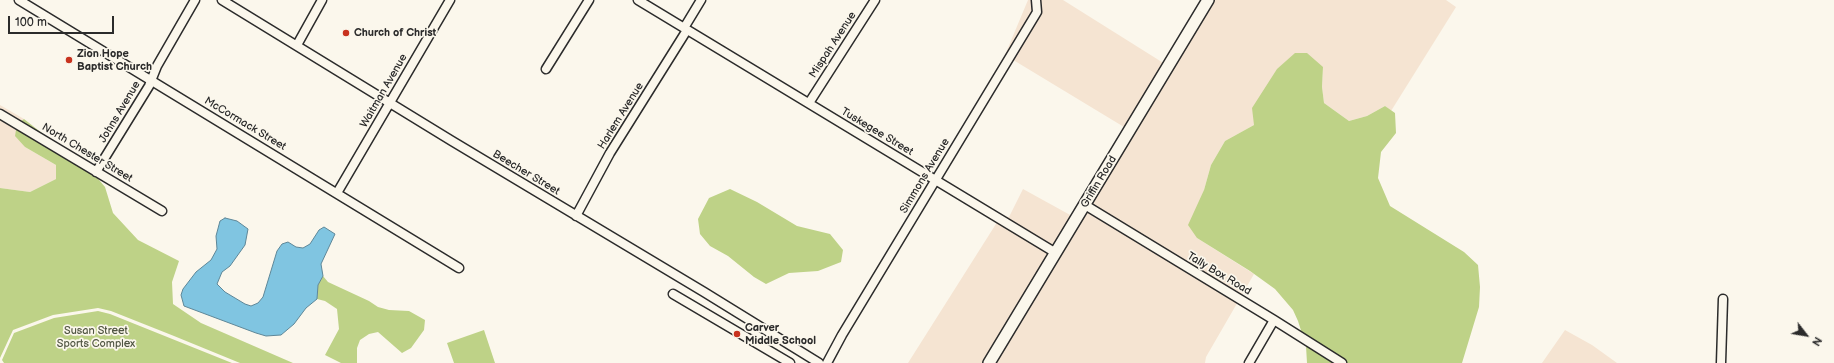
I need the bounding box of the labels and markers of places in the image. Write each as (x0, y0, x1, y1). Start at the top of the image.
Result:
place label: Church of Christ (354, 26, 436, 40)
marker: Church of Christ (341, 28, 351, 38)
place label: Zion Hope Baptist Church (77, 47, 152, 73)
marker: Zion Hope Baptist Church (64, 55, 74, 65)
place label: Carver Middle School (745, 321, 816, 347)
marker: Carver Middle School (732, 329, 742, 339)

